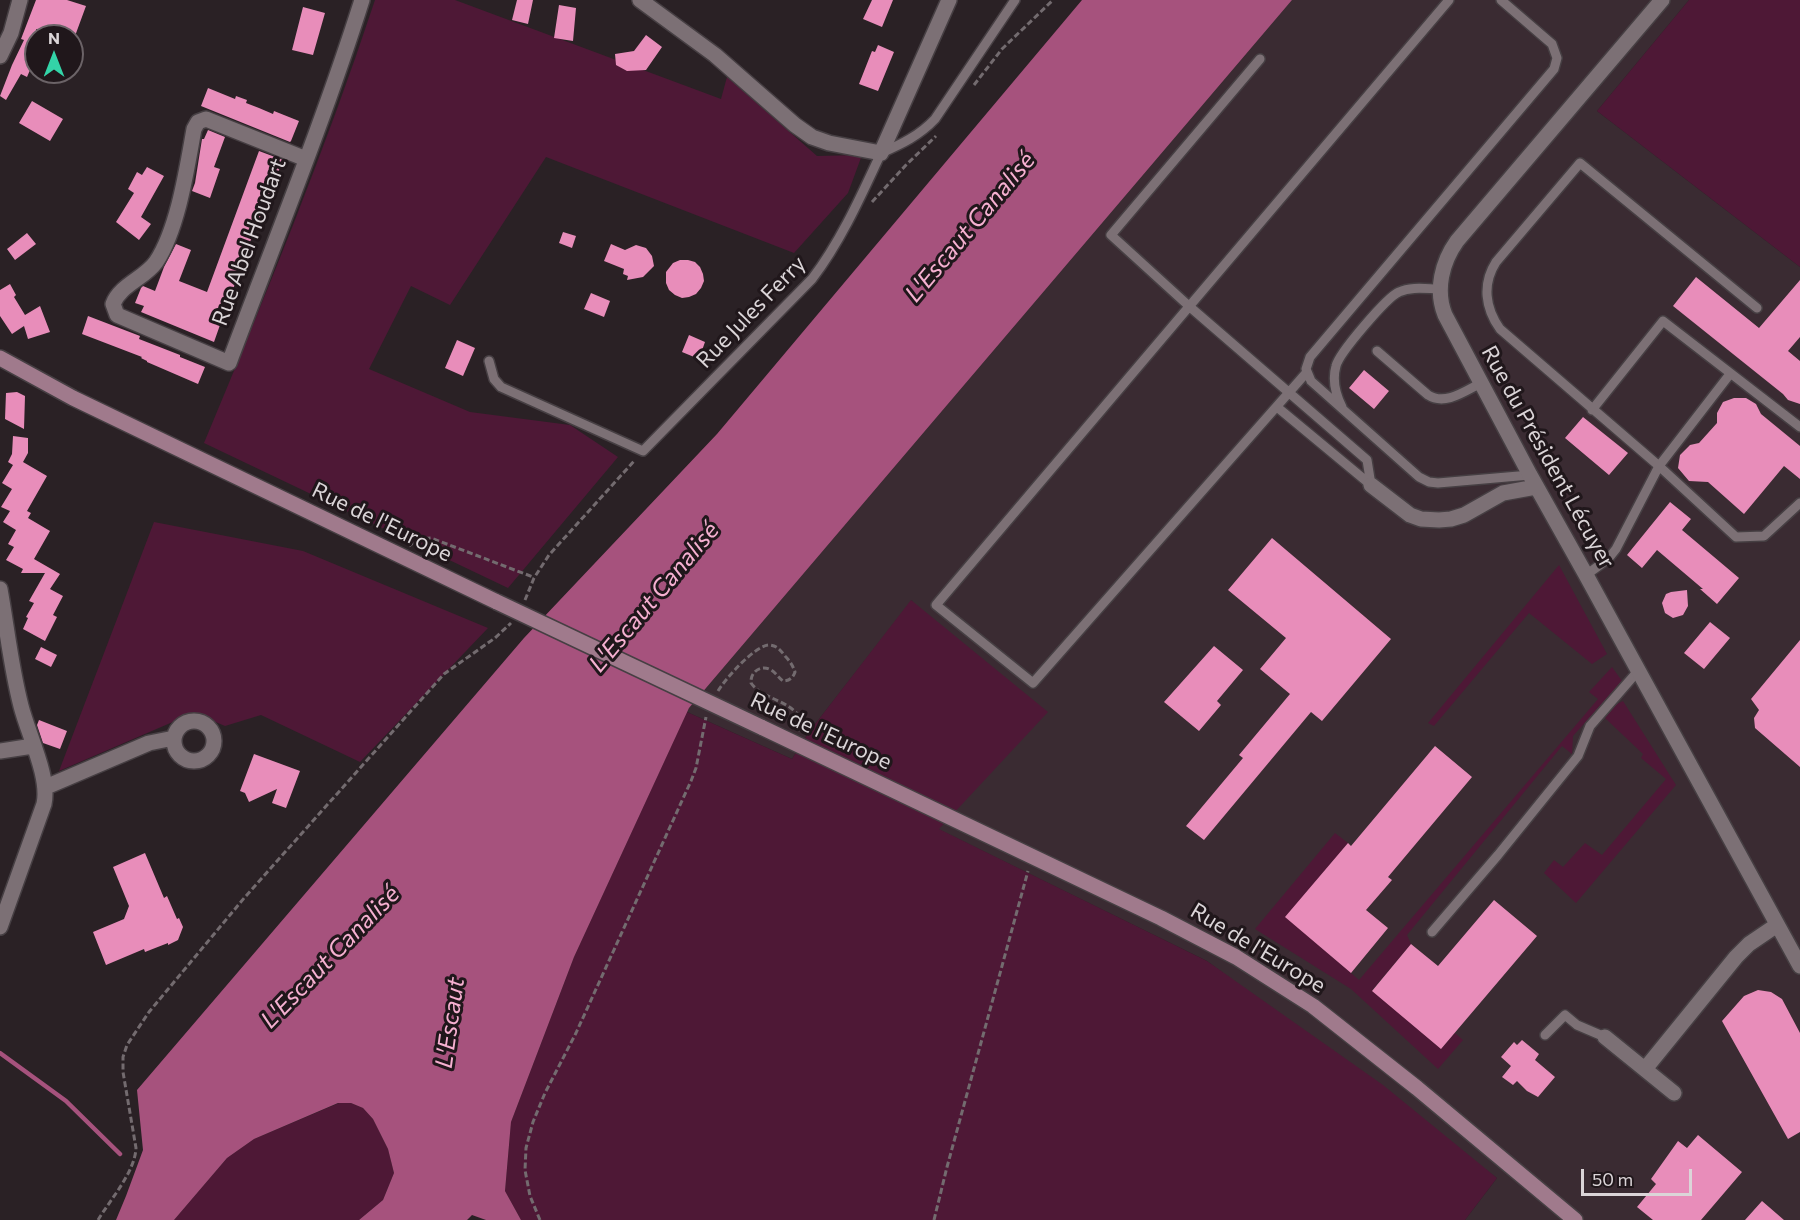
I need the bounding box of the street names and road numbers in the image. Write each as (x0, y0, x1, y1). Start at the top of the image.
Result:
street label: Rue Abel Houdart (206, 155, 292, 329)
street label: Rue Jules Ferry (691, 250, 811, 374)
street label: Rue du Président Lécuyer (1476, 341, 1620, 573)
street label: Rue de l'Europe (308, 477, 456, 567)
street label: Rue de l'Europe (746, 687, 896, 775)
street label: Rue de l'Europe (1186, 897, 1330, 999)

